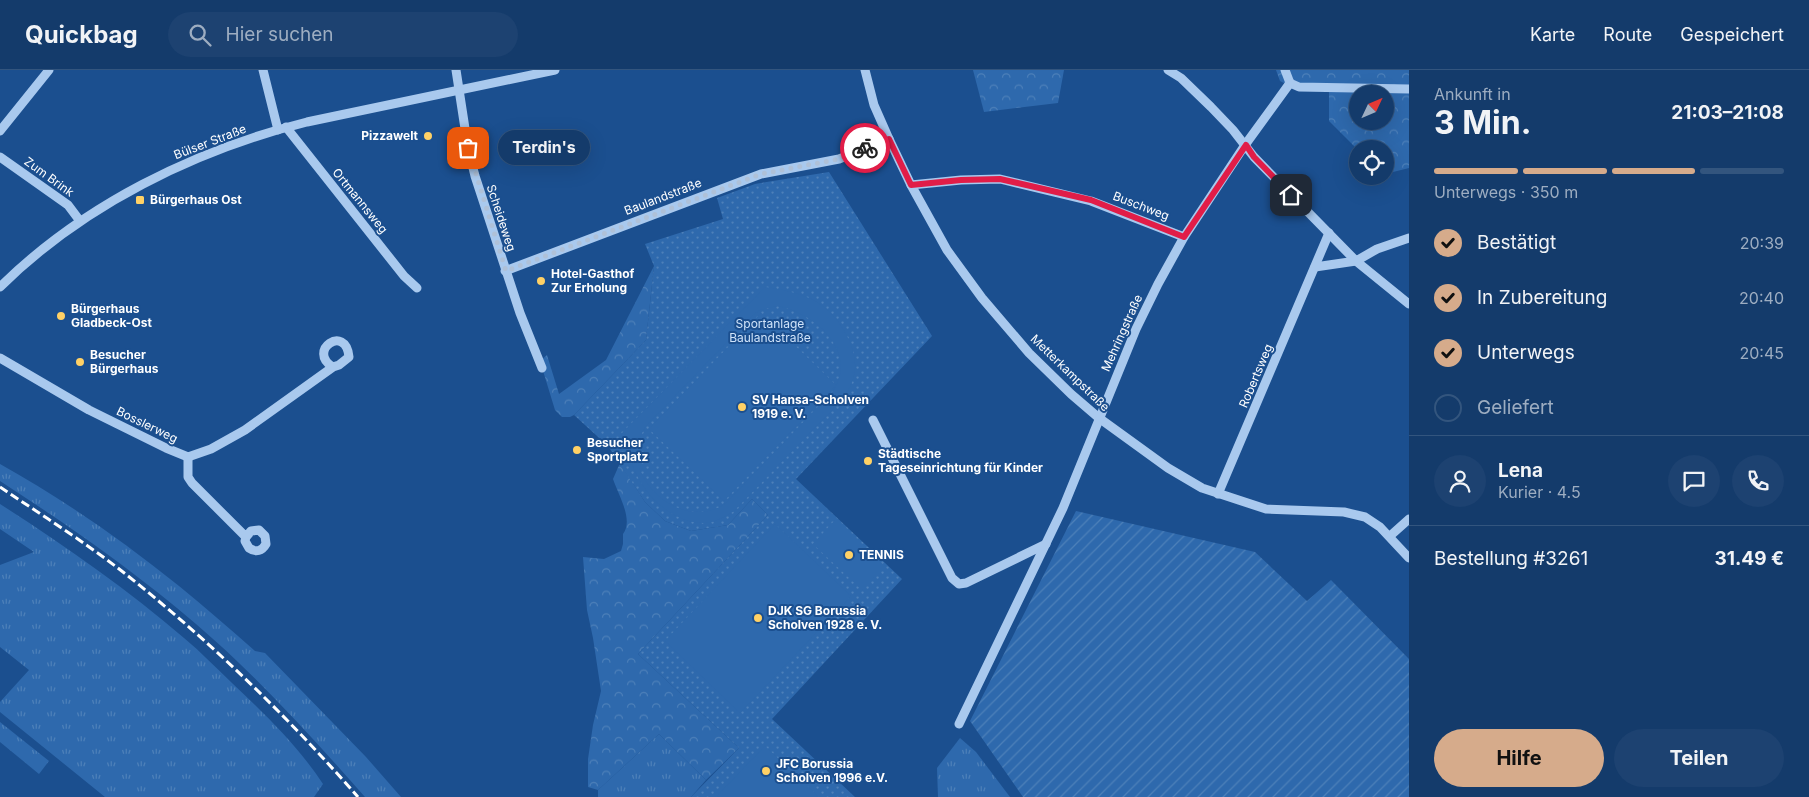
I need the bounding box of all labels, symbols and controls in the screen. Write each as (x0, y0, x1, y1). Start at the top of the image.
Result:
search box (168, 12, 518, 57)
text: Quickbag (25, 20, 138, 49)
icon: search (186, 21, 214, 49)
text: Hier suchen (226, 23, 334, 46)
text: Karte (1530, 24, 1575, 45)
text: Route (1603, 24, 1652, 45)
text: Gespeichert (1680, 24, 1784, 45)
text: Ankunft in (1434, 84, 1511, 104)
north arrow (1349, 85, 1394, 130)
map controls (1349, 85, 1394, 185)
text: 21:03–21:08 (1671, 101, 1784, 124)
text: 3 Min. (1434, 103, 1531, 142)
street label: Bülser Straße (171, 121, 248, 162)
courier (840, 123, 890, 173)
pin (447, 127, 489, 169)
place label: Pizzawelt (361, 128, 419, 143)
marker: Pizzawelt (422, 130, 434, 142)
callout: Terdin's (498, 130, 590, 166)
icon: bag (454, 134, 482, 162)
icon: bike (851, 134, 879, 162)
text: Terdin's (512, 137, 576, 157)
button: locate (1349, 140, 1394, 185)
street label: Zum Brink (22, 154, 77, 200)
street label: Ortmannsweg (330, 165, 391, 236)
pin (1270, 174, 1312, 216)
street label: Baulandstraße (622, 175, 704, 218)
icon: home (1277, 181, 1305, 209)
street label: Scheideweg (484, 182, 519, 253)
text: Unterwegs · 350 m (1434, 182, 1578, 202)
street label: Buschweg (1111, 188, 1172, 223)
place label: Bürgerhaus Ost (150, 192, 242, 207)
marker: Bürgerhaus Ost (134, 194, 146, 206)
icon: check (1434, 229, 1462, 257)
text: Bestätigt (1477, 231, 1556, 254)
text: 20:39 (1740, 233, 1784, 253)
place label: Hotel-Gasthof Zur Erholung (551, 266, 635, 295)
marker: Hotel-Gasthof Zur Erholung (535, 275, 547, 287)
icon: check (1434, 284, 1462, 312)
text: In Zubereitung (1477, 286, 1607, 309)
text: 20:40 (1739, 288, 1784, 308)
street label: Mehringstraße (1098, 292, 1145, 374)
place label: Bürgerhaus Gladbeck-Ost (71, 301, 152, 330)
marker: Bürgerhaus Gladbeck-Ost (55, 310, 67, 322)
park label: Sportanlage Baulandstraße (729, 316, 811, 345)
street label: Metterkampstraße (1028, 331, 1113, 414)
icon: check (1434, 339, 1462, 367)
text: Unterwegs (1477, 341, 1575, 364)
street label: Robertsweg (1235, 342, 1276, 410)
text: 20:45 (1739, 343, 1784, 363)
place label: Besucher Bürgerhaus (90, 347, 159, 376)
marker: Besucher Bürgerhaus (74, 356, 86, 368)
place label: SV Hansa-Scholven 1919 e. V. (752, 392, 869, 421)
text: Geliefert (1477, 396, 1554, 419)
marker: SV Hansa-Scholven 1919 e. V. (736, 401, 748, 413)
street label: Bosslerweg (114, 403, 180, 446)
place label: Besucher Sportplatz (587, 435, 648, 464)
marker: Besucher Sportplatz (571, 444, 583, 456)
place label: Städtische Tageseinrichtung für Kinder (878, 446, 1043, 475)
marker: Städtische Tageseinrichtung für Kinder (862, 455, 874, 467)
button: person (1434, 455, 1486, 507)
button: chat (1668, 455, 1720, 507)
button: phone (1732, 455, 1784, 507)
text: Lena (1498, 459, 1543, 482)
text: Kurier · 4.5 (1498, 482, 1581, 502)
place label: TENNIS (859, 547, 904, 562)
text: Bestellung #3261 (1434, 547, 1588, 570)
text: 31.49 € (1715, 547, 1784, 570)
marker: TENNIS (843, 549, 855, 561)
place label: DJK SG Borussia Scholven 1928 e. V. (768, 603, 882, 632)
marker: DJK SG Borussia Scholven 1928 e. V. (752, 612, 764, 624)
button: Hilfe (1434, 729, 1604, 787)
button: Teilen (1614, 729, 1784, 787)
place label: JFC Borussia Scholven 1996 e.V. (776, 756, 888, 785)
marker: JFC Borussia Scholven 1996 e.V. (760, 765, 772, 777)

